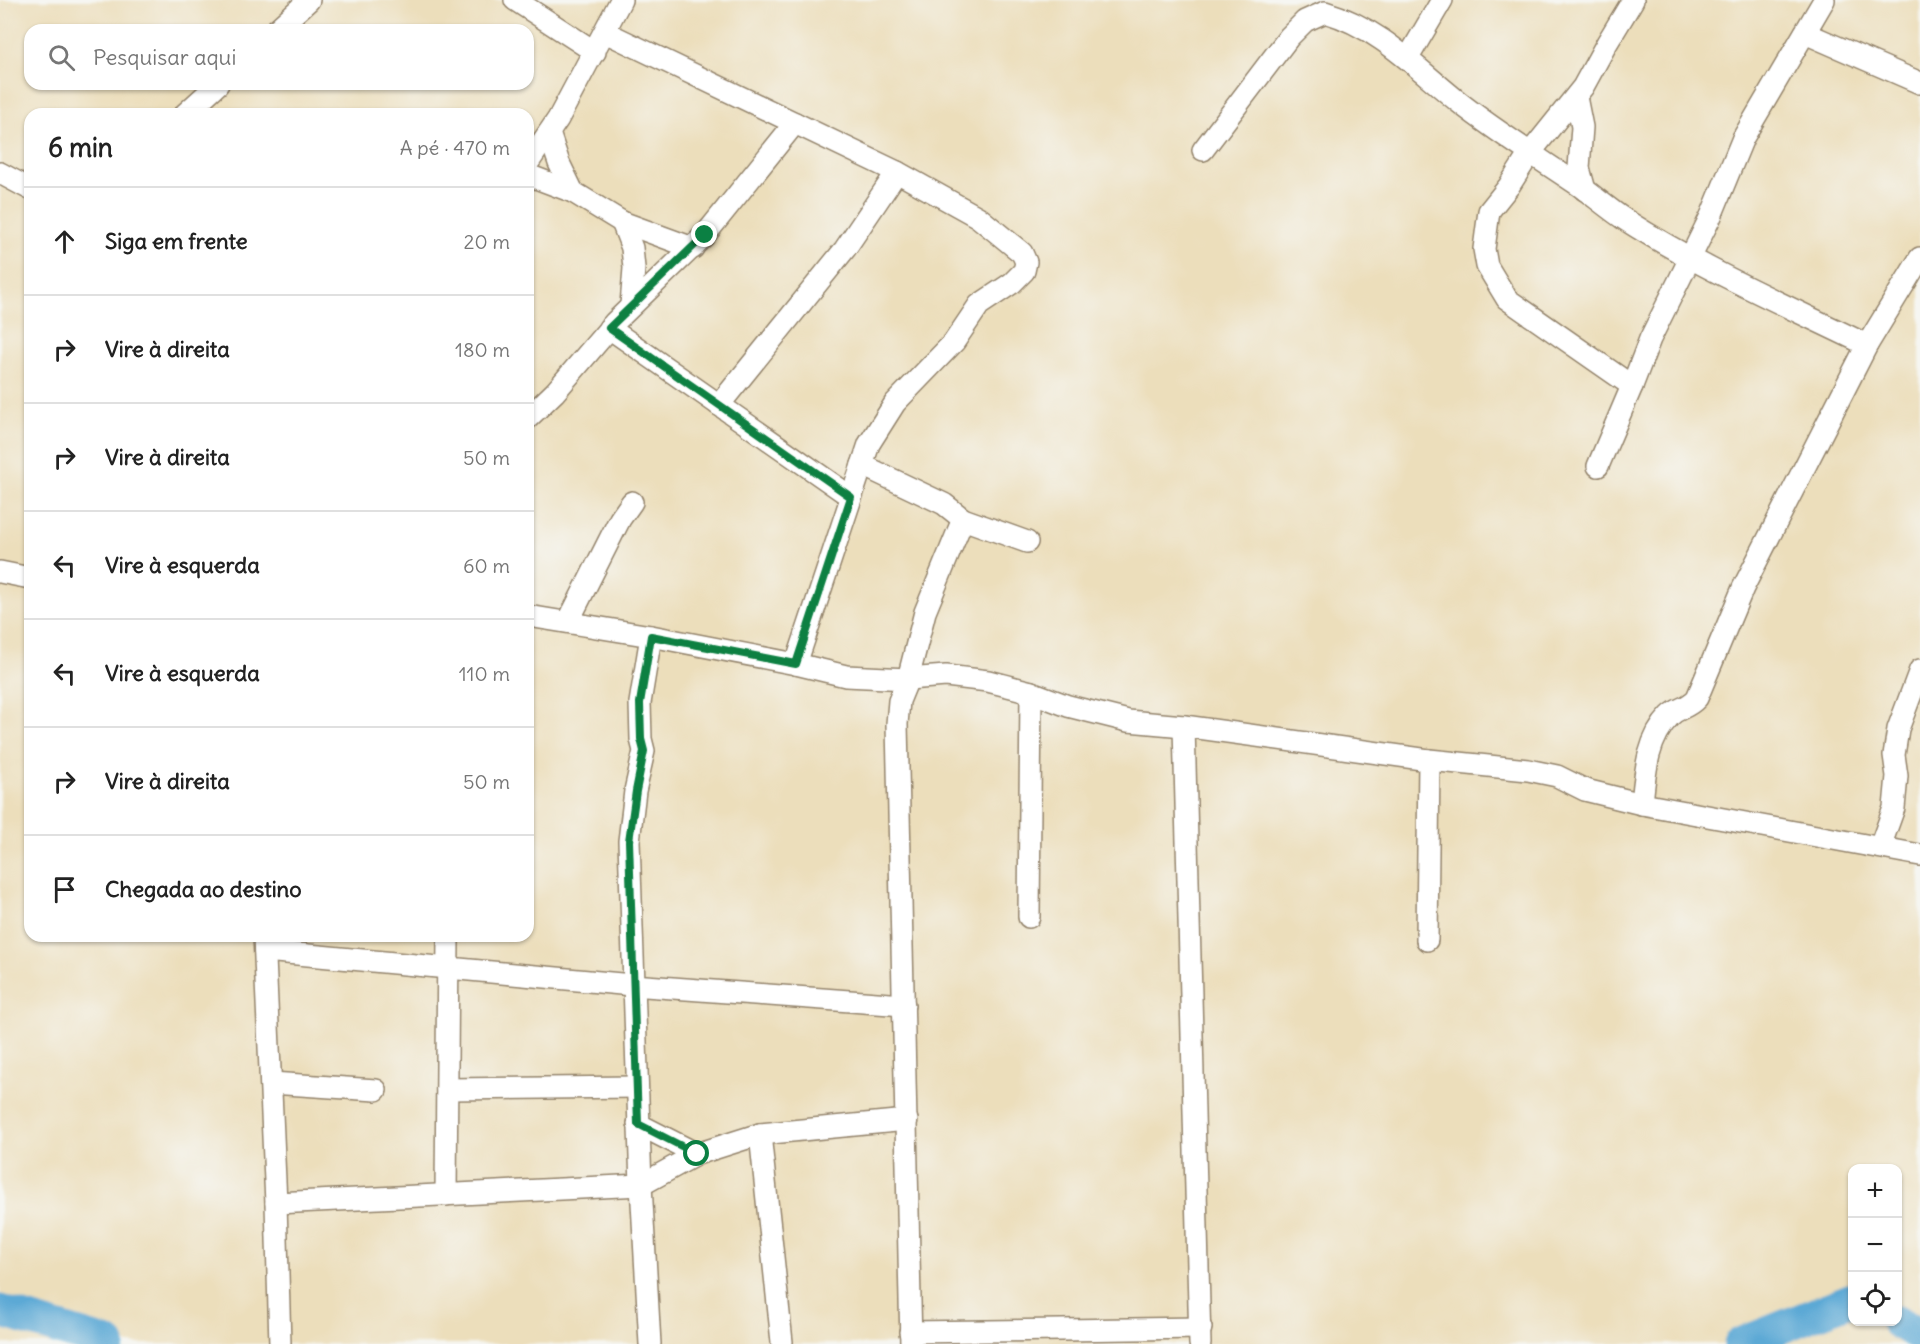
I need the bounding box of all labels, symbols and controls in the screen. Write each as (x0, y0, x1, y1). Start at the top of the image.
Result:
search box (24, 24, 534, 90)
icon: search (45, 41, 78, 74)
text: Pesquisar aqui (93, 43, 236, 71)
text: 6 min (48, 131, 113, 164)
text: A pé · 470 m (400, 135, 510, 160)
route end (691, 221, 717, 247)
icon: ahead (48, 225, 81, 258)
text: Siga em frente (105, 227, 248, 255)
text: 20 m (464, 229, 510, 254)
icon: right (48, 333, 81, 366)
text: Vire à direita (105, 335, 230, 363)
text: 180 m (455, 337, 510, 362)
icon: right (48, 441, 81, 474)
text: Vire à direita (105, 443, 230, 471)
text: 50 m (463, 445, 510, 470)
icon: left (48, 549, 81, 582)
text: Vire à esquerda (105, 551, 260, 579)
text: 60 m (463, 553, 510, 578)
icon: left (48, 657, 81, 690)
text: Vire à esquerda (105, 659, 260, 687)
text: 110 m (459, 661, 510, 686)
icon: right (48, 765, 81, 798)
text: Vire à direita (105, 767, 230, 795)
text: 50 m (463, 769, 510, 794)
icon: arrive (48, 873, 81, 906)
text: Chegada ao destino (105, 875, 302, 903)
route start (683, 1140, 709, 1166)
map controls (1848, 1164, 1902, 1326)
button: + (1848, 1164, 1902, 1218)
button: − (1848, 1218, 1902, 1272)
button: locate (1848, 1272, 1902, 1326)

